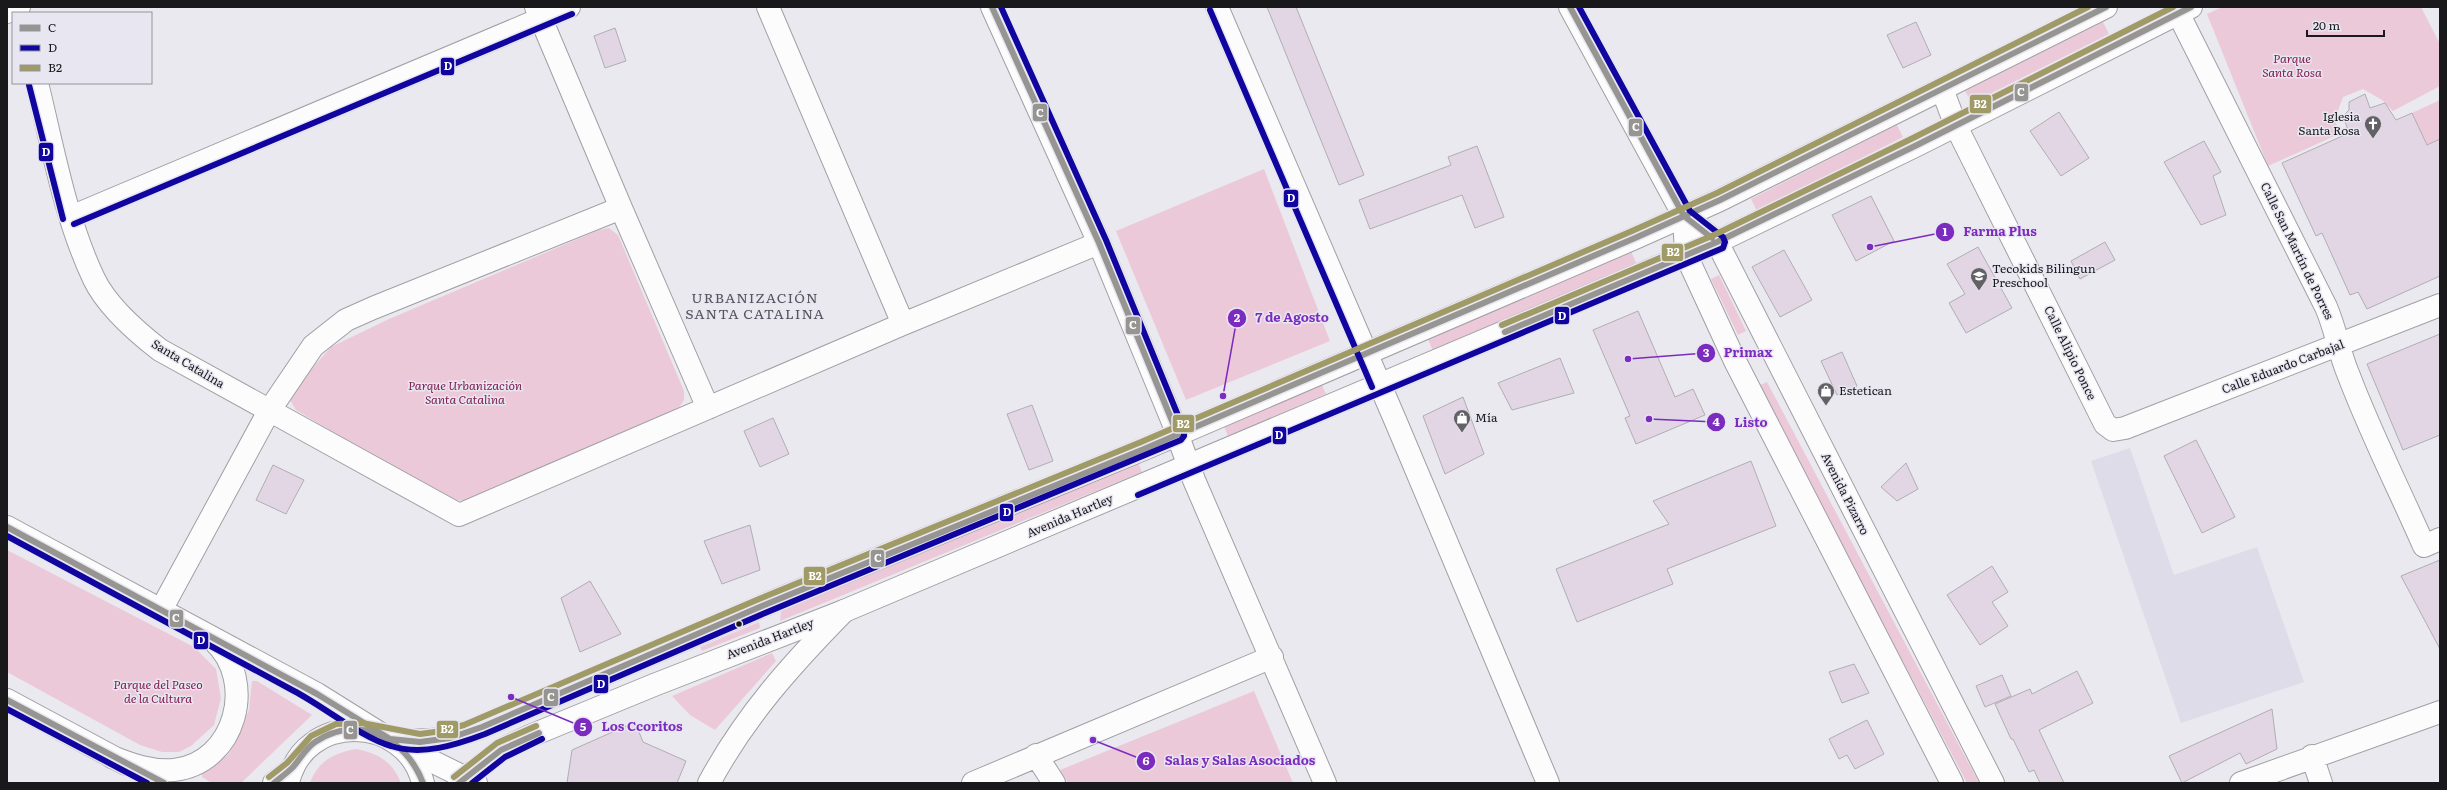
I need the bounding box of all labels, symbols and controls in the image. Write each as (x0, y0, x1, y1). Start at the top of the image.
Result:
legend (12, 12, 152, 84)
scale bar (2307, 12, 2384, 38)
text: 20 m (2313, 16, 2340, 34)
text: C (48, 18, 56, 36)
text: D (48, 38, 57, 56)
park label: Parque Santa Rosa (2262, 49, 2322, 81)
line badge: D (440, 57, 455, 76)
text: D (444, 57, 453, 73)
text: B2 (48, 58, 62, 76)
line badge: C (2014, 83, 2029, 102)
text: C (2017, 83, 2025, 99)
line badge: B2 (1969, 94, 1992, 114)
text: B2 (1973, 95, 1987, 111)
line badge: C (1032, 103, 1048, 122)
text: C (1036, 104, 1044, 120)
place label: Iglesia Santa Rosa (2298, 107, 2361, 139)
church icon: Iglesia Santa Rosa (2363, 114, 2383, 139)
line badge: C (1628, 118, 1643, 137)
text: C (1632, 118, 1640, 134)
line badge: D (38, 142, 54, 162)
text: D (42, 143, 51, 159)
street label: Calle San Martín de Porres (2257, 179, 2339, 323)
line badge: D (1283, 189, 1299, 208)
text: D (1287, 189, 1296, 205)
callout: Farma Plus (1935, 219, 2045, 244)
text: Farma Plus (1963, 221, 2037, 240)
text: 1 (1943, 222, 1948, 240)
line badge: B2 (1661, 243, 1684, 262)
text: B2 (1666, 243, 1680, 259)
place label: Tecokids Bilingun Preschool (1992, 259, 2096, 291)
school or university icon: Tecokids Bilingun Preschool (1969, 266, 1989, 291)
district label: URBANIZACIÓN SANTA CATALINA (685, 287, 825, 323)
street label: Calle Alipio Ponce (2040, 302, 2102, 403)
callout: 7 de Agosto (1227, 305, 1337, 330)
line badge: D (1554, 306, 1570, 325)
text: 7 de Agosto (1255, 307, 1329, 326)
text: D (1558, 307, 1567, 323)
text: 2 (1234, 308, 1241, 326)
line badge: C (1125, 316, 1141, 335)
text: C (1129, 316, 1137, 332)
street label: Santa Catalina (148, 334, 229, 392)
street label: Calle Eduardo Carbajal (2219, 334, 2347, 398)
callout: Primax (1696, 340, 1781, 365)
text: Primax (1724, 342, 1772, 361)
text: 3 (1703, 343, 1710, 361)
park label: Parque Urbanización Santa Catalina (408, 376, 522, 408)
shop icon: Estetican (1816, 381, 1836, 406)
place label: Estetican (1839, 381, 1892, 399)
shop icon: Mía (1452, 408, 1472, 433)
place label: Mía (1475, 408, 1498, 426)
callout: Listo (1706, 410, 1775, 435)
text: 4 (1712, 412, 1720, 430)
text: Listo (1734, 412, 1768, 431)
line badge: B2 (1172, 414, 1195, 433)
text: B2 (1176, 415, 1190, 431)
line badge: D (1272, 426, 1287, 445)
text: D (1275, 426, 1284, 442)
street label: Avenida Pizarro (1817, 449, 1874, 538)
street label: Avenida Hartley (1023, 489, 1116, 541)
line badge: D (999, 503, 1014, 522)
text: D (1003, 503, 1012, 519)
line badge: C (870, 549, 885, 568)
text: C (874, 549, 882, 565)
line badge: B2 (803, 566, 826, 586)
text: B2 (808, 567, 822, 583)
line badge: C (169, 609, 184, 628)
text: C (172, 609, 180, 625)
street label: Avenida Hartley (723, 613, 816, 663)
unlabelled marker (734, 619, 744, 629)
line badge: D (193, 631, 209, 650)
text: D (197, 631, 206, 647)
line badge: D (593, 674, 609, 694)
park label: Parque del Paseo de la Cultura (113, 675, 203, 707)
text: D (597, 675, 606, 691)
line badge: C (543, 688, 559, 707)
text: C (547, 688, 555, 704)
callout: Los Ccoritos (573, 714, 691, 739)
text: Los Ccoritos (601, 716, 683, 735)
text: 5 (580, 717, 587, 735)
line badge: C (343, 720, 358, 740)
line badge: B2 (436, 720, 459, 739)
text: B2 (440, 720, 454, 736)
text: C (346, 721, 354, 737)
callout: Salas y Salas Asociados (1136, 748, 1323, 773)
text: Salas y Salas Asociados (1165, 750, 1316, 769)
text: 6 (1142, 751, 1150, 769)

